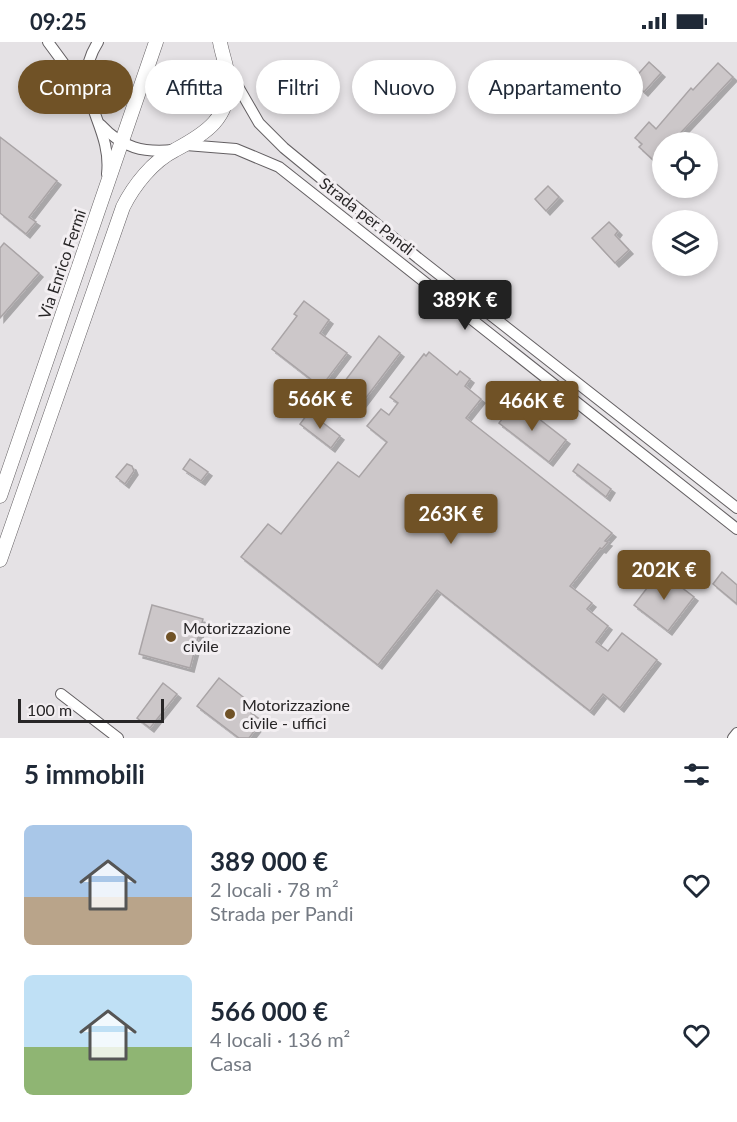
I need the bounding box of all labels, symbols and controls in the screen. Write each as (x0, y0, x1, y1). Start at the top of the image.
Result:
text: 09:25 (30, 8, 87, 35)
chip: Compra (18, 60, 133, 114)
chip: Affitta (145, 60, 244, 114)
chip: Filtri (256, 60, 340, 114)
chip: Nuovo (352, 60, 456, 114)
chip: Appartamento (468, 60, 643, 114)
map controls (652, 132, 718, 276)
button: locate (652, 132, 718, 198)
street label: Strada per Pandi (316, 173, 418, 258)
street label: Via Enrico Fermi (34, 207, 89, 321)
button: layers (652, 210, 718, 276)
pin: 389K € (416, 280, 514, 331)
text: 389K € (433, 287, 497, 311)
pin: 566K € (271, 379, 369, 430)
pin: 466K € (483, 381, 581, 432)
text: 566K € (288, 386, 352, 410)
text: 466K € (500, 388, 564, 412)
pin: 263K € (402, 494, 500, 545)
text: 263K € (419, 501, 483, 525)
pin: 202K € (615, 550, 713, 601)
text: 202K € (632, 557, 696, 581)
place label: Motorizzazione civile (183, 618, 291, 655)
marker: Motorizzazione civile (164, 630, 178, 644)
place label: Motorizzazione civile - uffici (242, 695, 350, 732)
scale bar (18, 696, 164, 724)
text: 100 m (27, 700, 72, 719)
marker: Motorizzazione civile - uffici (223, 707, 237, 721)
text: 5 immobili (24, 758, 145, 790)
icon: filters (680, 758, 713, 791)
text: 389 000 € (210, 845, 328, 877)
icon: home (72, 849, 144, 921)
icon: heart (680, 869, 713, 902)
text: 2 locali · 78 m² (210, 877, 339, 901)
text: Strada per Pandi (210, 901, 353, 925)
text: 566 000 € (210, 995, 328, 1027)
icon: home (72, 999, 144, 1071)
icon: heart (680, 1019, 713, 1052)
text: 4 locali · 136 m² (210, 1027, 350, 1051)
text: Casa (210, 1051, 252, 1075)

